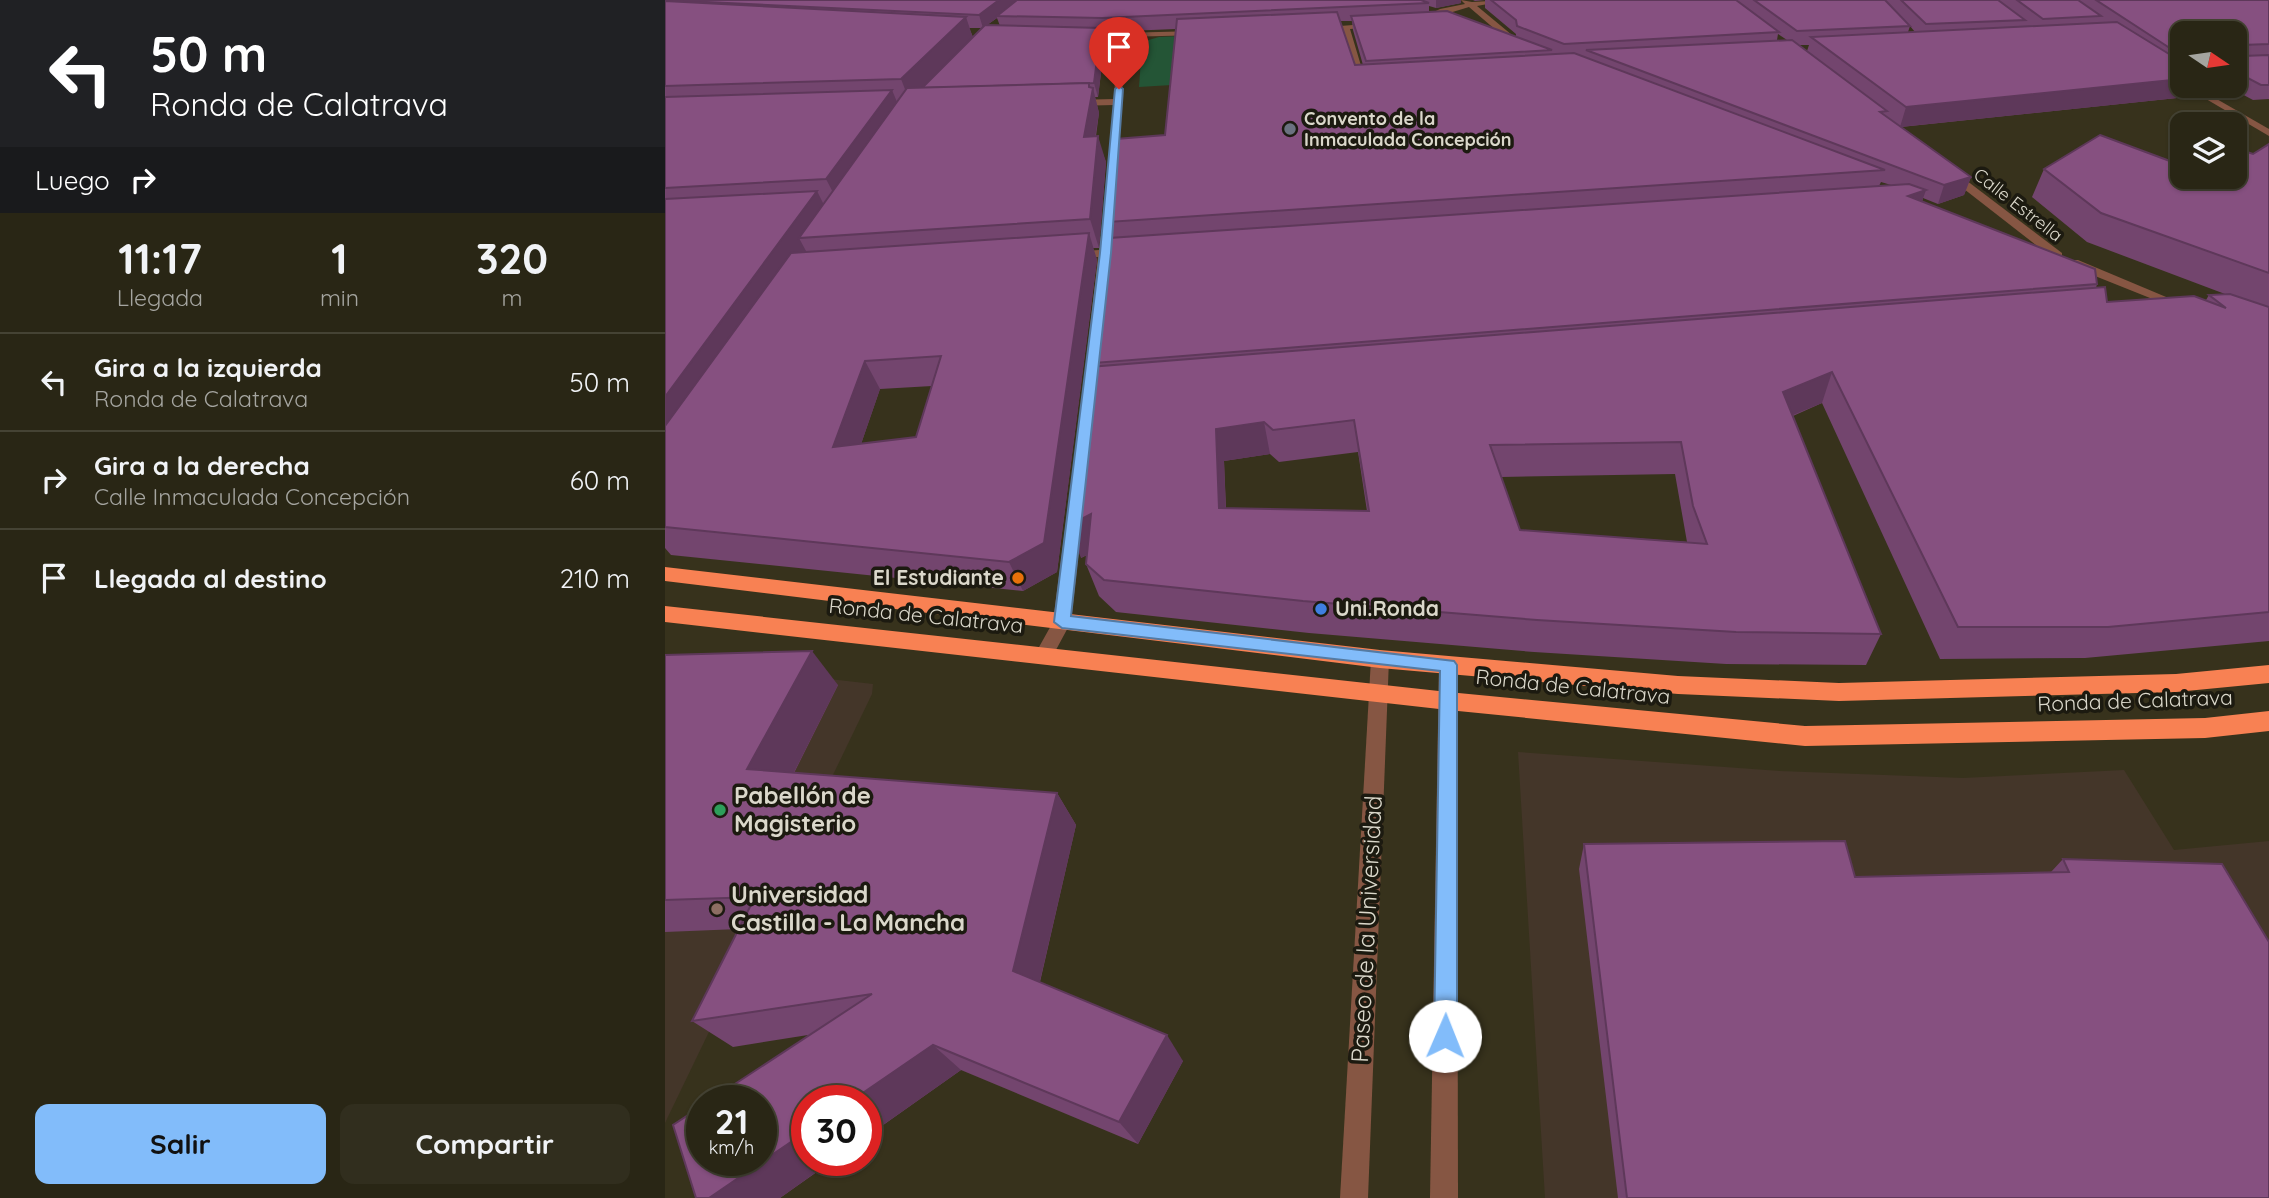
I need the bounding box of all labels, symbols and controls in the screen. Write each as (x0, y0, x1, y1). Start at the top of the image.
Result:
pin (1089, 17, 1149, 89)
north arrow (2170, 21, 2247, 98)
map controls (2170, 21, 2247, 189)
text: 50 m (150, 23, 267, 84)
icon: left (35, 28, 126, 119)
icon: arrive (1100, 28, 1138, 66)
text: Ronda de Calatrava (150, 84, 448, 124)
place label: Convento de la Inmaculada Concepción (1304, 107, 1511, 151)
button: layers (2170, 112, 2247, 189)
marker: Convento de la Inmaculada Concepción (1282, 121, 1298, 137)
icon: right (124, 161, 162, 199)
street label: Calle Estrella (1969, 163, 2067, 246)
text: Luego (35, 164, 110, 197)
text: 11:17 (118, 232, 202, 285)
text: 1 (331, 232, 348, 285)
text: 320 (476, 232, 548, 285)
text: Llegada (117, 283, 203, 312)
text: min (320, 283, 359, 312)
text: m (502, 283, 523, 312)
text: Gira a la izquierda (94, 351, 322, 384)
icon: left (35, 363, 73, 401)
text: 50 m (570, 366, 630, 399)
text: Ronda de Calatrava (94, 384, 308, 413)
text: Gira a la derecha (94, 449, 310, 482)
icon: right (35, 461, 73, 499)
text: 60 m (570, 464, 630, 497)
text: Calle Inmaculada Concepción (94, 482, 410, 511)
icon: arrive (35, 559, 73, 597)
text: Llegada al destino (94, 562, 327, 595)
text: 210 m (560, 562, 630, 595)
place label: El Estudiante (873, 564, 1004, 590)
marker: El Estudiante (1010, 570, 1026, 586)
street label: Ronda de Calatrava (828, 592, 1025, 638)
place label: Uni.Ronda (1335, 595, 1439, 621)
marker: Uni.Ronda (1313, 601, 1329, 617)
street label: Ronda de Calatrava (1475, 663, 1672, 709)
street label: Ronda de Calatrava (2037, 684, 2233, 716)
place label: Pabellón de Magisterio (734, 780, 871, 838)
street label: Paseo de la Universidad (1344, 795, 1388, 1063)
marker: Pabellón de Magisterio (712, 802, 728, 818)
place label: Universidad Castilla - La Mancha (731, 879, 965, 937)
marker: Universidad Castilla - La Mancha (709, 901, 725, 917)
position arrow (1408, 999, 1482, 1073)
speed limit sign: 30 (791, 1085, 882, 1176)
text: 21 (715, 1099, 748, 1143)
button: Salir (35, 1104, 326, 1184)
button: Compartir (340, 1104, 630, 1184)
text: km/h (709, 1136, 754, 1159)

